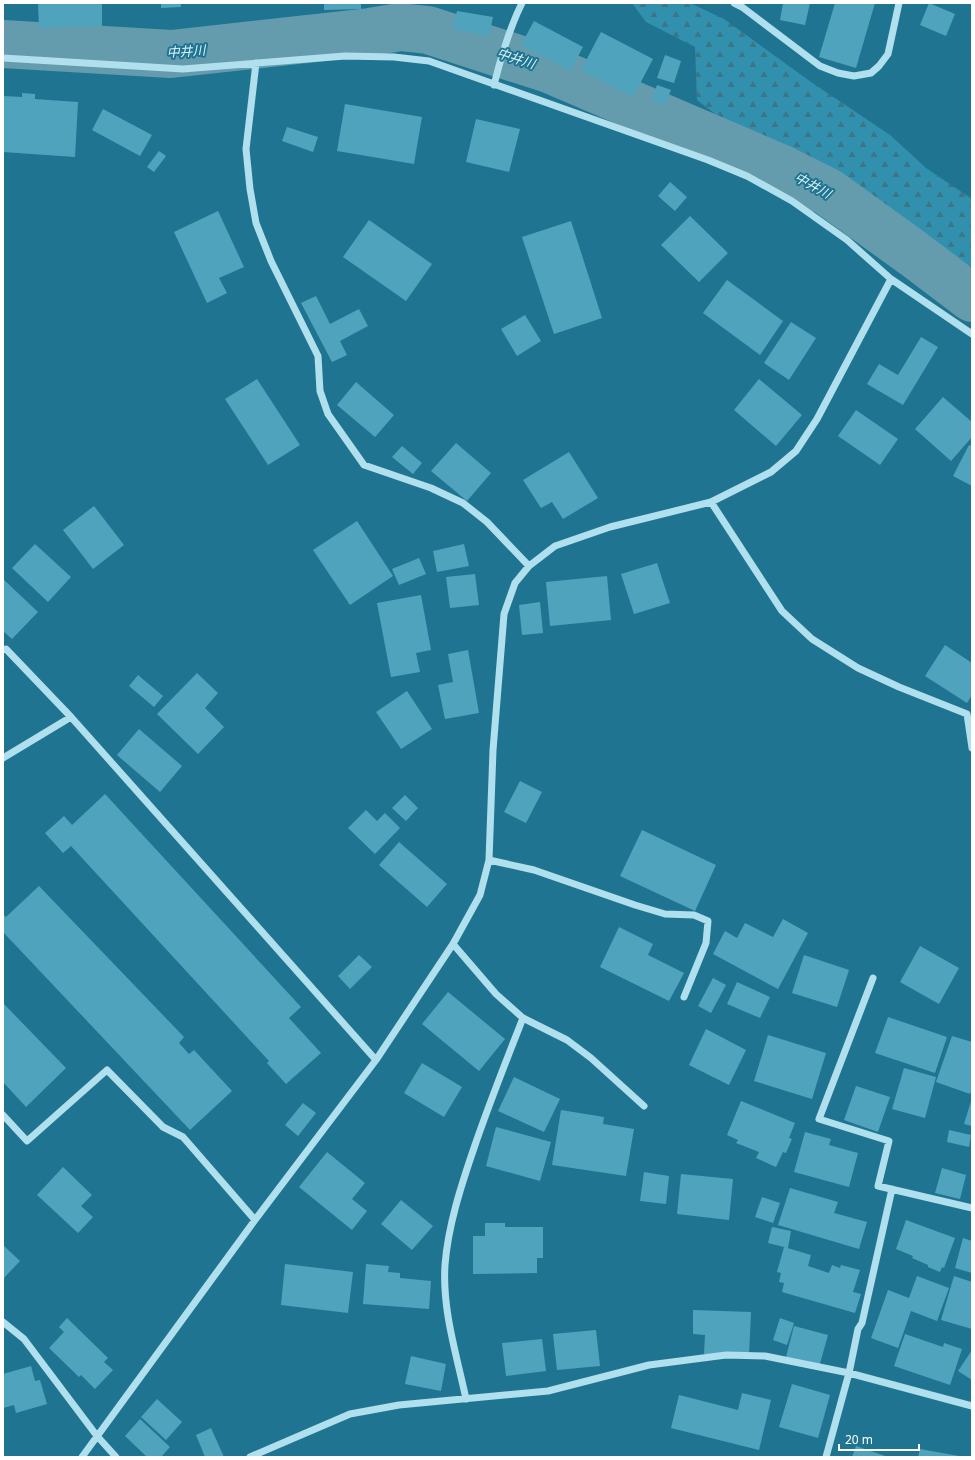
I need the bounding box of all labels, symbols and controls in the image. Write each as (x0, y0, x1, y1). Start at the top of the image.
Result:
water label: 中井川 (166, 41, 208, 61)
water label: 中井川 (495, 43, 539, 73)
water label: 中井川 (792, 168, 836, 203)
scale bar (839, 1426, 919, 1452)
text: 20 m (845, 1431, 873, 1448)

